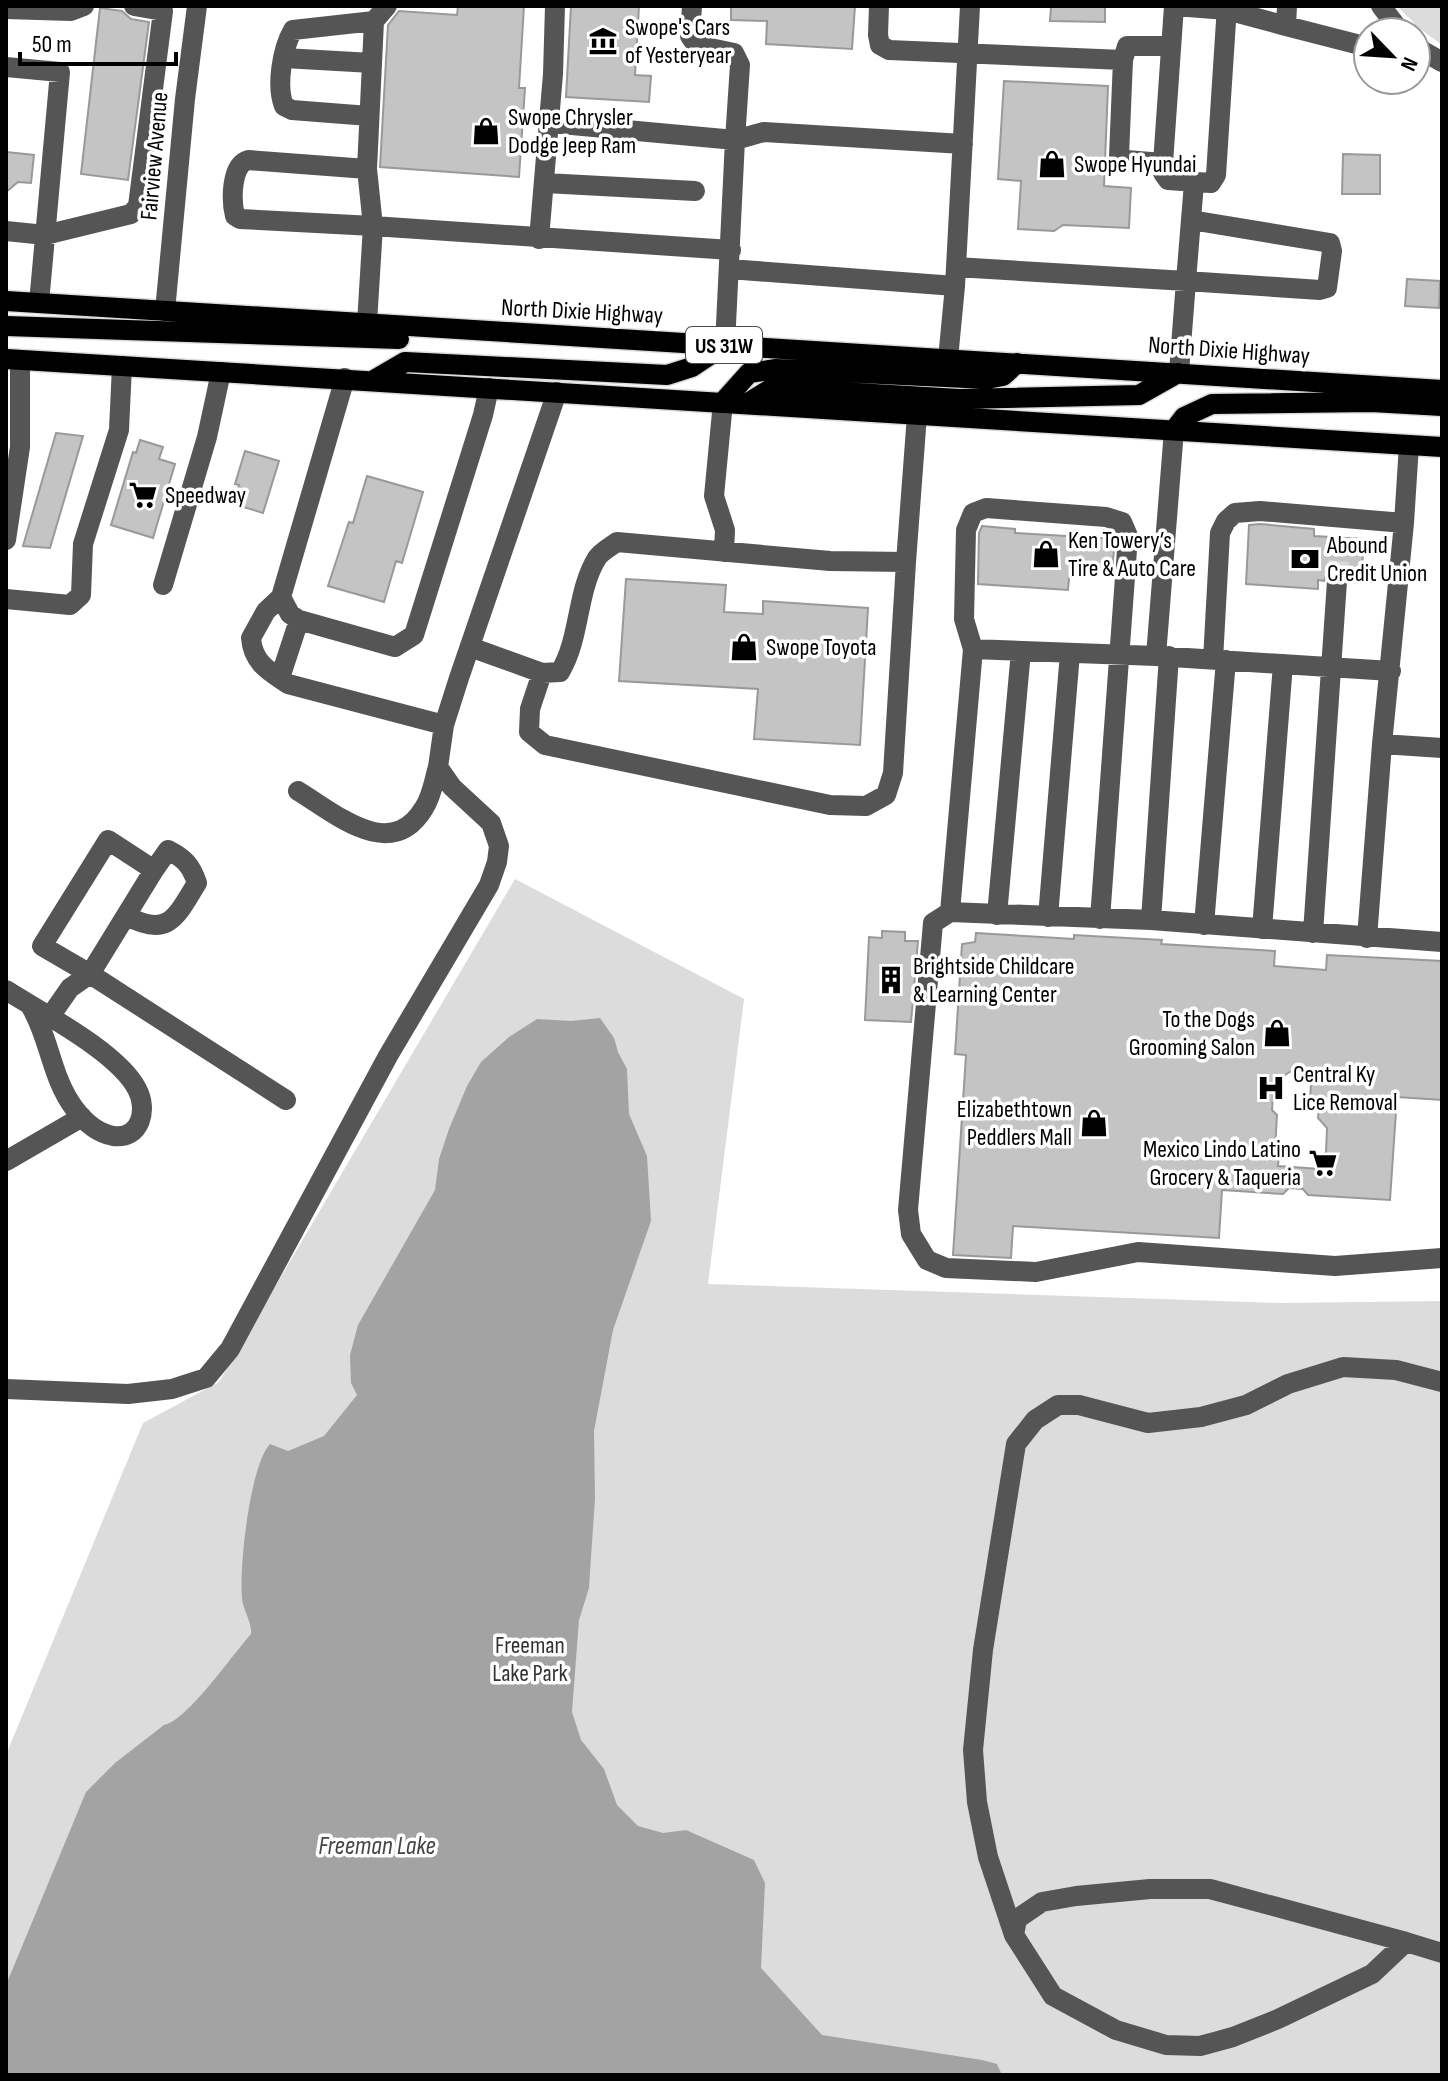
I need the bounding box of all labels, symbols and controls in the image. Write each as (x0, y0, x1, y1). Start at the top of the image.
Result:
place label: Swope's Cars of Yesteryear (625, 13, 732, 70)
scale bar (20, 16, 176, 66)
north arrow (1352, 16, 1432, 96)
museum icon: Swope's Cars of Yesteryear (588, 26, 618, 56)
text: 50 m (32, 30, 72, 59)
text: N (1394, 53, 1423, 75)
street label: Fairview Avenue (134, 91, 175, 221)
place label: Swope Chrysler Dodge Jeep Ram (508, 103, 636, 160)
shop icon: Swope Chrysler Dodge Jeep Ram (471, 116, 501, 146)
shop icon: Swope Hyundai (1037, 149, 1067, 179)
place label: Swope Hyundai (1074, 150, 1196, 179)
street label: North Dixie Highway (500, 293, 664, 330)
road number: US 31W (686, 327, 762, 363)
street label: North Dixie Highway (1147, 330, 1311, 371)
supermarket icon: Speedway (128, 480, 158, 510)
place label: Speedway (165, 481, 246, 510)
place label: Ken Towery’s Tire & Auto Care (1068, 526, 1196, 583)
place label: Abound Credit Union (1326, 531, 1427, 588)
shop icon: Ken Towery’s Tire & Auto Care (1031, 539, 1061, 569)
bank icon: Abound Credit Union (1290, 544, 1320, 574)
shop icon: Swope Toyota (729, 632, 759, 662)
place label: Swope Toyota (766, 633, 876, 662)
place label: Brightside Childcare & Learning Center (913, 952, 1074, 1009)
building icon: Brightside Childcare & Learning Center (876, 965, 906, 995)
place label: To the Dogs Grooming Salon (1129, 1005, 1255, 1062)
shop icon: To the Dogs Grooming Salon (1262, 1018, 1292, 1048)
place label: Central Ky Lice Removal (1293, 1060, 1398, 1117)
hospital icon: Central Ky Lice Removal (1256, 1073, 1286, 1103)
place label: Elizabethtown Peddlers Mall (957, 1095, 1072, 1152)
shop icon: Elizabethtown Peddlers Mall (1079, 1108, 1109, 1138)
place label: Mexico Lindo Latino Grocery & Taqueria (1143, 1135, 1301, 1192)
supermarket icon: Mexico Lindo Latino Grocery & Taqueria (1308, 1148, 1338, 1178)
park label: Freeman Lake Park (492, 1631, 568, 1688)
water label: Freeman Lake (318, 1831, 436, 1862)

